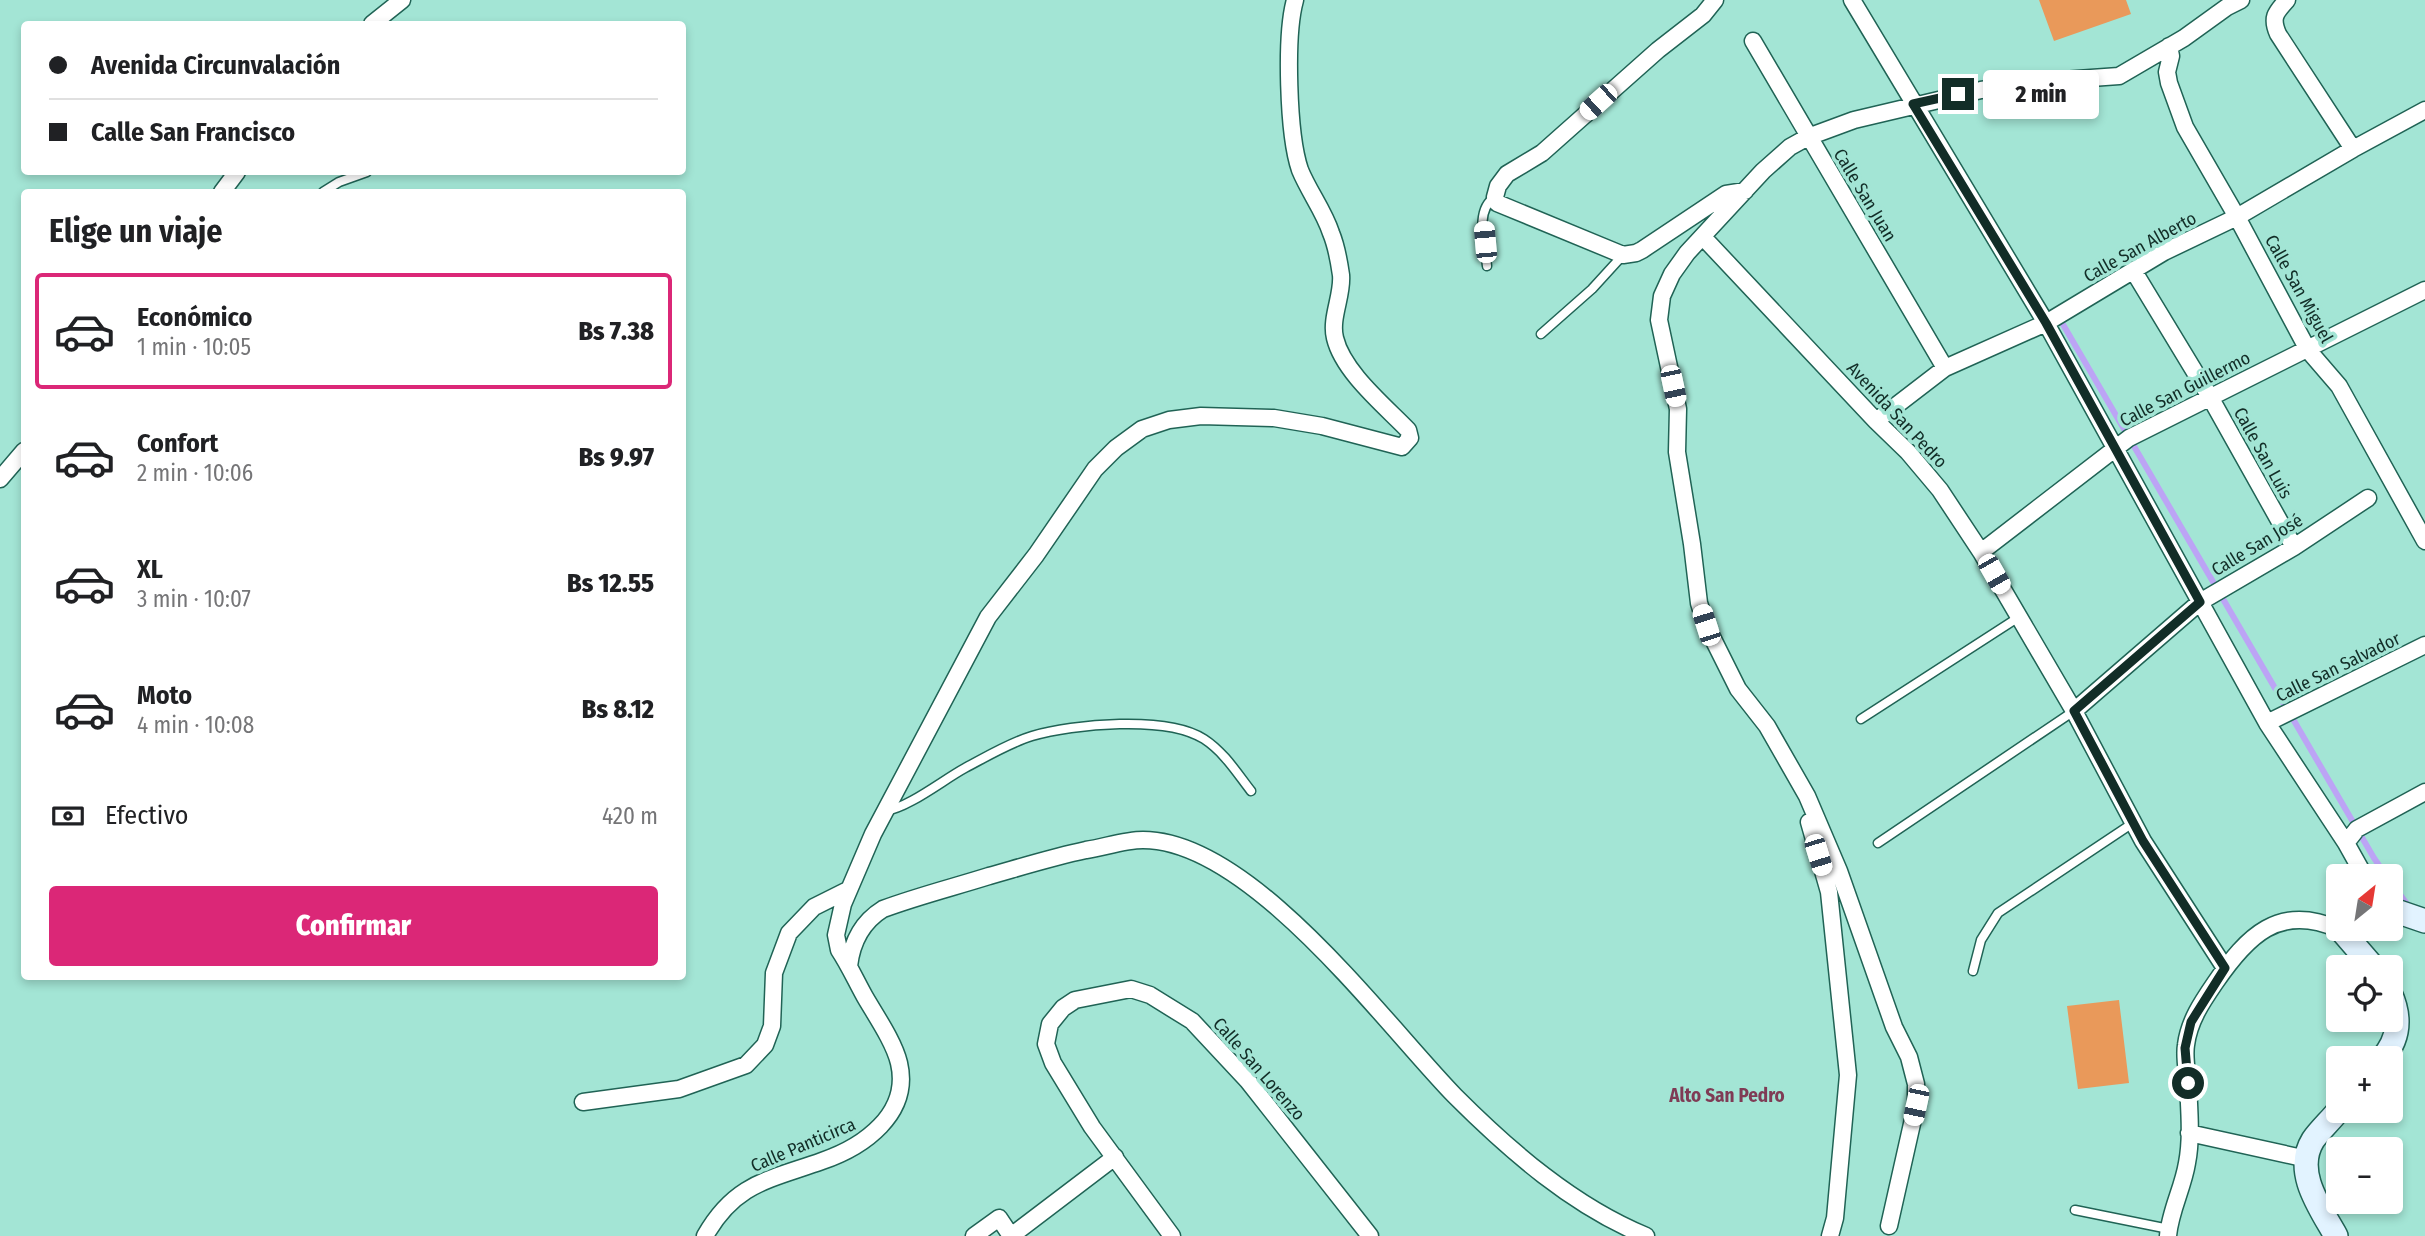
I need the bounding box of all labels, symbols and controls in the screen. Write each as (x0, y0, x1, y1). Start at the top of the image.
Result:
text: Avenida Circunvalación (91, 50, 340, 81)
callout: 2 min (1982, 70, 2098, 119)
route end (1942, 78, 1974, 110)
car (1576, 80, 1621, 124)
text: 2 min (2016, 80, 2066, 108)
text: Calle San Francisco (91, 117, 295, 148)
street label: Calle San Juan (1829, 145, 1901, 245)
street label: Calle San Alberto (2080, 207, 2200, 287)
text: Elige un viaje (49, 212, 222, 250)
car (1473, 220, 1498, 264)
street label: Calle San Miguel (2260, 231, 2338, 347)
icon: car (53, 300, 116, 363)
text: Económico (137, 302, 252, 333)
text: Bs 7.38 (578, 316, 654, 347)
text: 1 min · 10:05 (137, 333, 251, 361)
street label: Calle San Guillermo (2116, 347, 2254, 431)
street label: Avenida San Pedro (1842, 357, 1952, 473)
car (1659, 363, 1688, 409)
street label: Calle San Luis (2229, 404, 2297, 503)
icon: car (53, 426, 116, 489)
text: Confort (137, 428, 218, 459)
text: Bs 9.97 (579, 442, 654, 473)
text: 2 min · 10:06 (137, 459, 253, 487)
street label: Calle San José (2207, 509, 2307, 581)
car (1975, 551, 2014, 597)
icon: car (53, 552, 116, 615)
text: XL (137, 554, 163, 585)
text: Bs 12.55 (567, 568, 654, 599)
text: 3 min · 10:07 (137, 585, 251, 613)
car (1690, 602, 1723, 648)
street label: Calle San Salvador (2272, 627, 2404, 707)
icon: car (53, 678, 116, 741)
text: Moto (137, 680, 192, 711)
text: Bs 8.12 (582, 694, 654, 725)
text: 4 min · 10:08 (137, 711, 254, 739)
icon: cash (49, 797, 87, 835)
text: Efectivo (105, 800, 189, 831)
text: 420 m (602, 802, 658, 830)
car (1802, 832, 1835, 878)
north arrow (2326, 864, 2403, 942)
map controls (2326, 864, 2403, 1214)
button: Confirmar (49, 886, 658, 966)
button: locate (2326, 955, 2403, 1032)
street label: Calle San Lorenzo (1208, 1013, 1310, 1125)
button: + (2326, 1046, 2403, 1123)
route start (2172, 1067, 2204, 1099)
car (1902, 1082, 1931, 1128)
district label: Alto San Pedro (1668, 1084, 1785, 1107)
street label: Calle Panticirca (747, 1113, 859, 1177)
button: − (2326, 1137, 2403, 1214)

